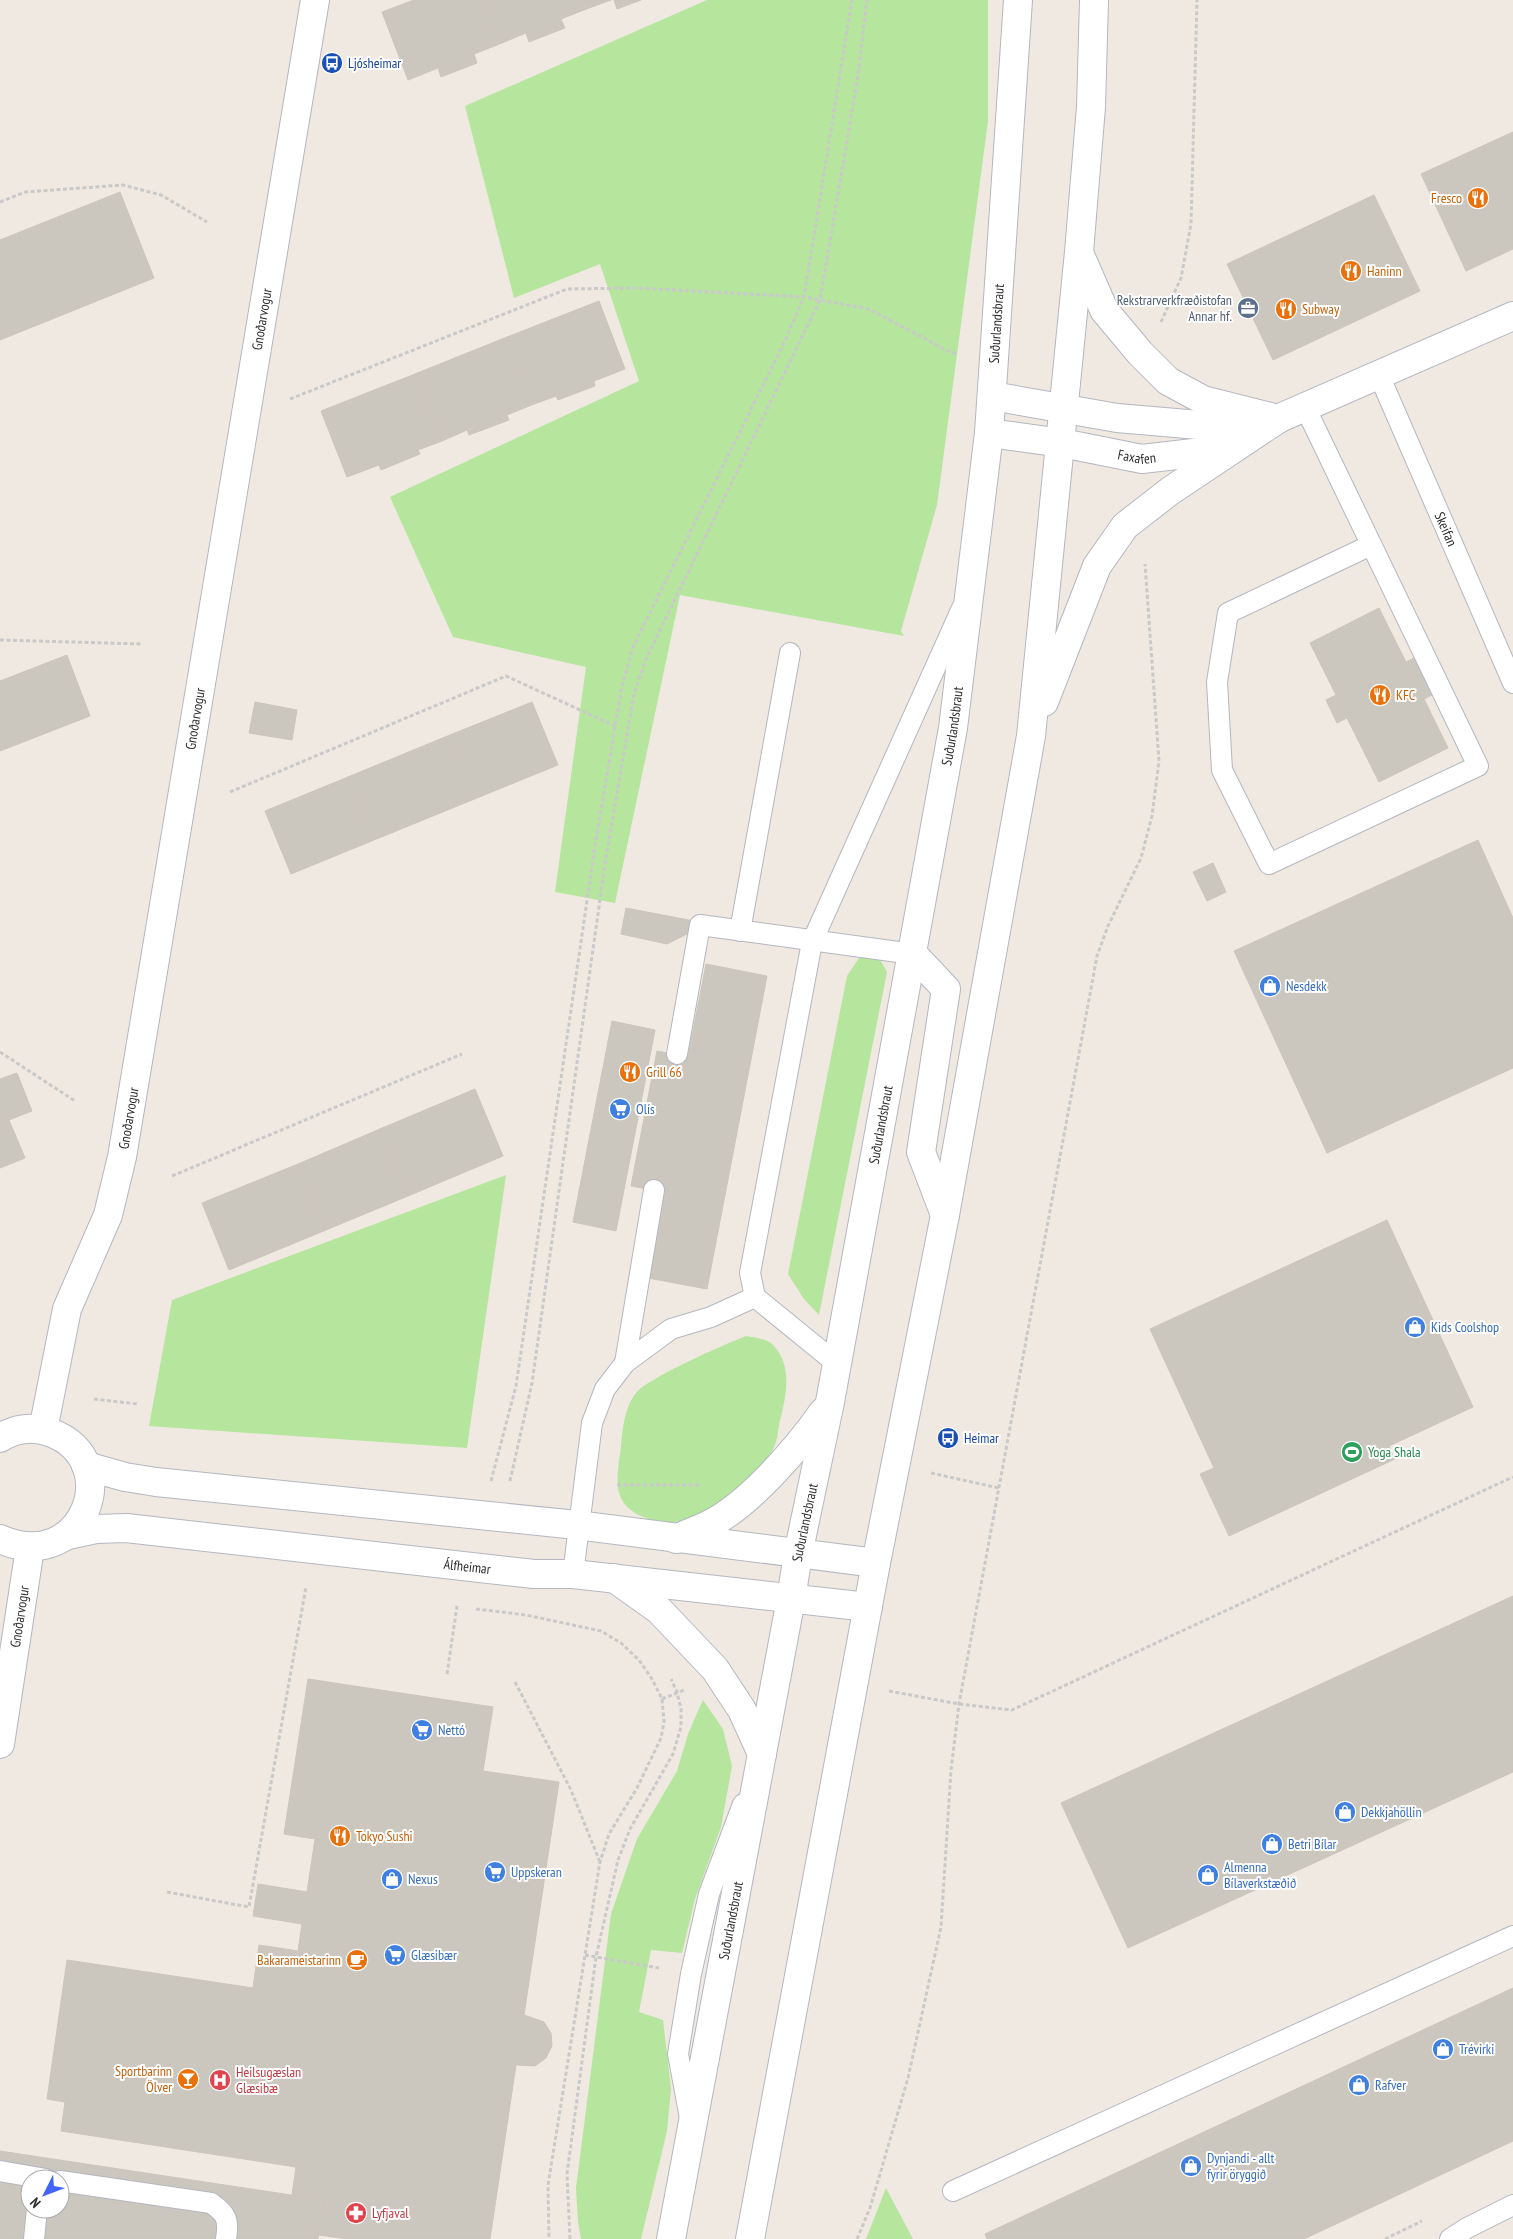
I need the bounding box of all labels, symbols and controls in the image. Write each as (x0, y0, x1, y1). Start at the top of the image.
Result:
bus stop icon: Ljósheimar (320, 51, 344, 75)
place label: Ljósheimar (348, 54, 401, 72)
restaurant icon: Fresco (1466, 186, 1490, 210)
place label: Fresco (1431, 189, 1462, 207)
restaurant icon: Haninn (1339, 259, 1363, 283)
place label: Haninn (1367, 262, 1402, 280)
street label: Suðurlandsbraut (985, 283, 1008, 364)
street label: Gnoðarvogur (248, 287, 276, 351)
place label: Rekstrarverkfræðistofan Annar hf. (1117, 291, 1232, 325)
office icon: Rekstrarverkfræðistofan Annar hf. (1236, 296, 1260, 320)
restaurant icon: Subway (1274, 297, 1298, 321)
place label: Subway (1302, 300, 1340, 318)
street label: Faxafen (1116, 445, 1157, 468)
street label: Skeifan (1431, 509, 1461, 549)
restaurant icon: KFC (1368, 683, 1392, 707)
street label: Suðurlandsbraut (937, 685, 967, 767)
street label: Gnoðarvogur (181, 686, 209, 751)
place label: KFC (1396, 686, 1416, 704)
shop icon: Nesdekk (1258, 974, 1282, 998)
place label: Nesdekk (1286, 977, 1327, 995)
restaurant icon: Grill 66 (618, 1060, 642, 1084)
place label: Grill 66 (646, 1063, 682, 1081)
street label: Suðurlandsbraut (865, 1084, 897, 1165)
street label: Gnoðarvogur (114, 1086, 143, 1150)
supermarket icon: Olís (608, 1097, 632, 1121)
place label: Olís (636, 1100, 655, 1118)
shop icon: Kids Coolshop (1403, 1315, 1427, 1339)
place label: Kids Coolshop (1431, 1318, 1499, 1336)
bus stop icon: Heimar (936, 1426, 960, 1450)
place label: Heimar (964, 1429, 999, 1447)
sports icon: Yoga Shala (1340, 1440, 1364, 1464)
place label: Yoga Shala (1368, 1443, 1421, 1461)
street label: Suðurlandsbraut (788, 1481, 822, 1563)
street label: Álfheimar (443, 1555, 492, 1578)
street label: Gnoðarvogur (6, 1584, 33, 1649)
supermarket icon: Nettó (410, 1718, 434, 1742)
place label: Nettó (438, 1721, 465, 1739)
shop icon: Dekkjahöllin (1333, 1800, 1357, 1824)
place label: Dekkjahöllin (1361, 1803, 1422, 1821)
restaurant icon: Tokyo Sushi (328, 1824, 352, 1848)
place label: Tokyo Sushi (356, 1827, 413, 1845)
shop icon: Betri Bílar (1260, 1832, 1284, 1856)
place label: Betri Bílar (1288, 1835, 1337, 1853)
place label: Almenna Bílaverkstæðið (1224, 1858, 1296, 1892)
supermarket icon: Uppskeran (483, 1860, 507, 1884)
place label: Uppskeran (511, 1863, 562, 1881)
shop icon: Almenna Bílaverkstæðið (1196, 1863, 1220, 1887)
shop icon: Nexus (380, 1867, 404, 1891)
place label: Nexus (408, 1870, 438, 1888)
street label: Suðurlandsbraut (715, 1880, 747, 1961)
supermarket icon: Glæsibær (383, 1943, 407, 1967)
place label: Glæsibær (411, 1946, 457, 1964)
cafe icon: Bakarameistarinn (345, 1948, 369, 1972)
place label: Bakarameistarinn (257, 1951, 341, 1969)
shop icon: Trévirki (1431, 2037, 1455, 2061)
place label: Trévirki (1459, 2040, 1494, 2058)
place label: Sportbarinn Ölver (115, 2062, 172, 2096)
place label: Heilsugæslan Glæsibæ (236, 2063, 301, 2097)
bar icon: Sportbarinn Ölver (176, 2067, 200, 2091)
hospital icon: Heilsugæslan Glæsibæ (208, 2068, 232, 2092)
shop icon: Rafver (1347, 2073, 1371, 2097)
place label: Rafver (1375, 2076, 1406, 2094)
place label: Dynjandi - allt fyrir öryggið (1207, 2149, 1275, 2183)
shop icon: Dynjandi - allt fyrir öryggið (1179, 2154, 1203, 2178)
north arrow (20, 2169, 70, 2219)
text: N (26, 2194, 45, 2212)
pharmacy icon: Lyfjaval (344, 2201, 368, 2225)
place label: Lyfjaval (372, 2204, 409, 2222)

